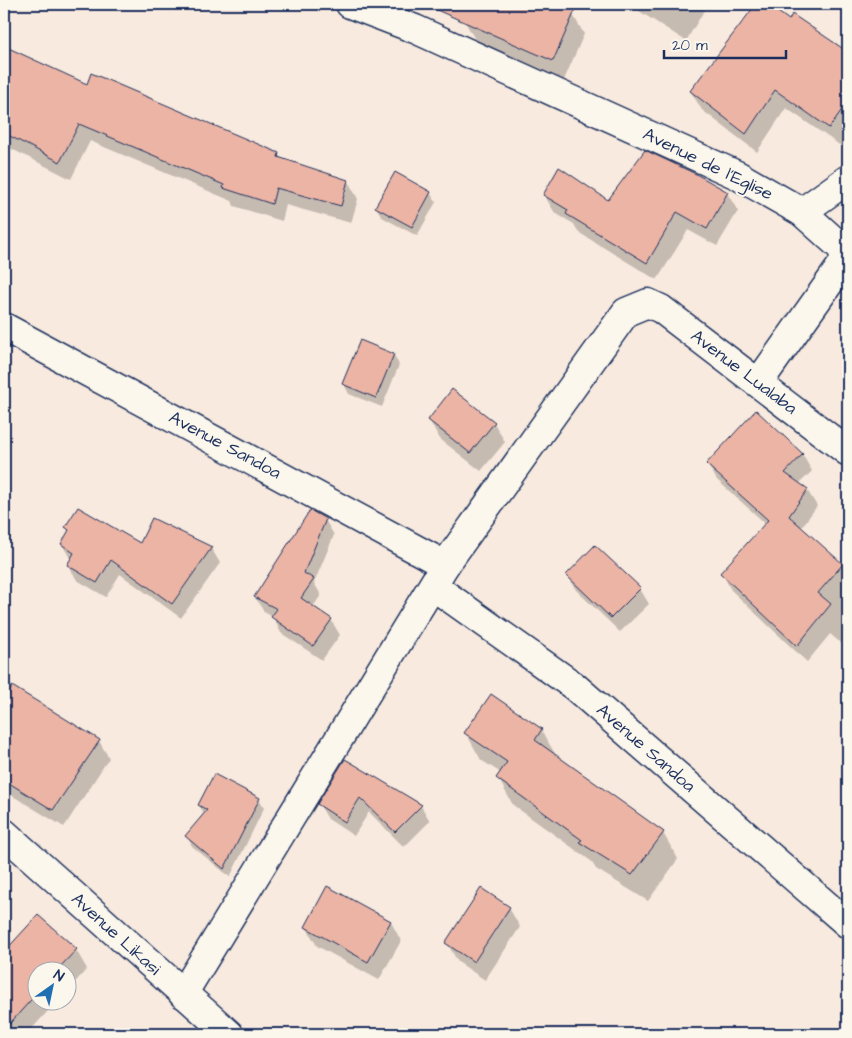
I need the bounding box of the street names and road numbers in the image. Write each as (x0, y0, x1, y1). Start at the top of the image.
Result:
street label: Avenue de l'Eglise (638, 122, 777, 207)
street label: Avenue Lualaba (685, 324, 803, 420)
street label: Avenue Sandoa (164, 405, 286, 485)
street label: Avenue Sandoa (591, 698, 701, 798)
street label: Avenue Likasi (66, 887, 166, 981)

